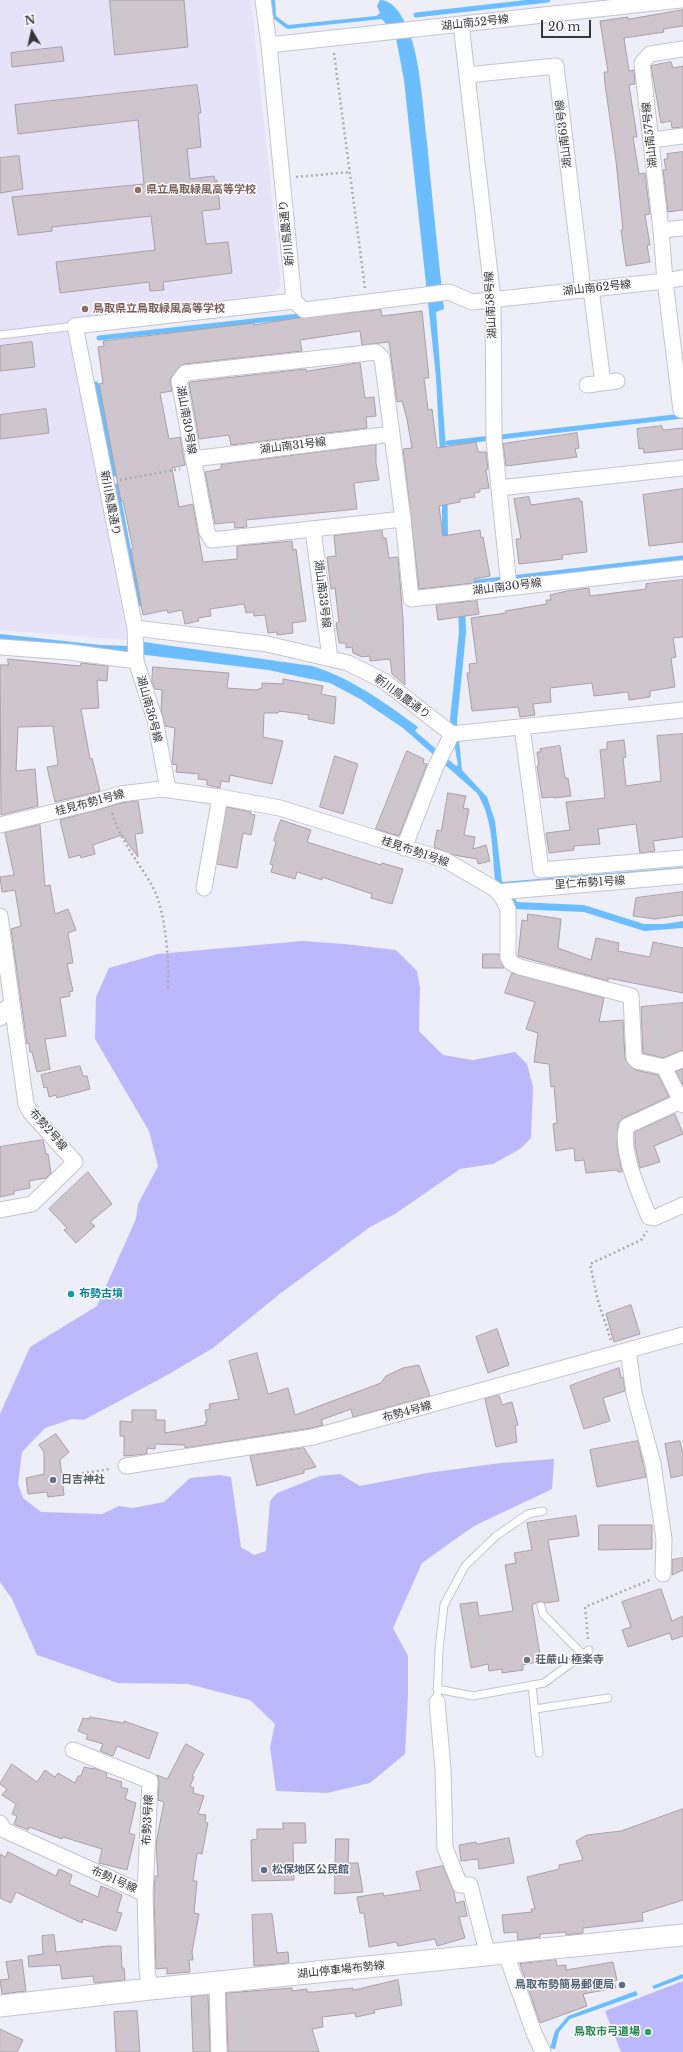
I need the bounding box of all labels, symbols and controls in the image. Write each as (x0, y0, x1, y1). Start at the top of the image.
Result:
north arrow (12, 12, 52, 52)
text: N (24, 12, 36, 28)
scale bar (543, 12, 593, 38)
street label: 湖山南52号線 (440, 13, 510, 33)
text: 20 m (548, 19, 580, 34)
street label: 湖山南63号線 (553, 99, 575, 169)
street label: 湖山南57号線 (640, 101, 660, 169)
place label: 県立鳥取緑風高等学校 (146, 183, 256, 197)
marker: 県立鳥取緑風高等学校 (133, 185, 143, 195)
street label: 新川鳥農通り (277, 199, 297, 267)
street label: 湖山南58号線 (483, 271, 499, 339)
street label: 湖山南62号線 (562, 278, 632, 298)
place label: 鳥取県立鳥取緑風高等学校 (93, 302, 225, 316)
marker: 鳥取県立鳥取緑風高等学校 (80, 304, 90, 314)
street label: 湖山南30号線 (173, 385, 199, 455)
street label: 湖山南31号線 (259, 435, 327, 457)
street label: 新川鳥農通り (97, 469, 123, 537)
street label: 湖山南33号線 (311, 559, 333, 629)
street label: 湖山南30号線 (472, 576, 542, 598)
street label: 新川鳥農通り (371, 672, 433, 722)
street label: 湖山南36号線 (134, 674, 164, 744)
street label: 桂見布勢1号線 (54, 787, 126, 819)
street label: 桂見布勢1号線 (379, 834, 451, 870)
street label: 里仁布勢1号線 (554, 874, 626, 892)
street label: 布勢2号線 (26, 1107, 70, 1153)
place label: 布勢古墳 (79, 1287, 123, 1301)
marker: 布勢古墳 (66, 1289, 76, 1299)
street label: 布勢4号線 (381, 1399, 433, 1425)
place label: 日吉神社 (61, 1473, 105, 1487)
marker: 日吉神社 (48, 1475, 58, 1485)
place label: 荘嚴山 極楽寺 (535, 1653, 604, 1667)
marker: 荘嚴山 極楽寺 (522, 1655, 532, 1665)
street label: 布勢3号線 (140, 1794, 156, 1846)
place label: 松保地区公民館 (272, 1863, 349, 1877)
street label: 布勢1号線 (89, 1864, 139, 1896)
marker: 松保地区公民館 (259, 1865, 269, 1875)
street label: 湖山停車場布勢線 (297, 1959, 385, 1981)
place label: 鳥取布勢簡易郵便局 (515, 1978, 614, 1992)
marker: 鳥取布勢簡易郵便局 (617, 1980, 627, 1990)
place label: 鳥取市弓道場 (574, 2025, 640, 2039)
marker: 鳥取市弓道場 (643, 2027, 653, 2037)

